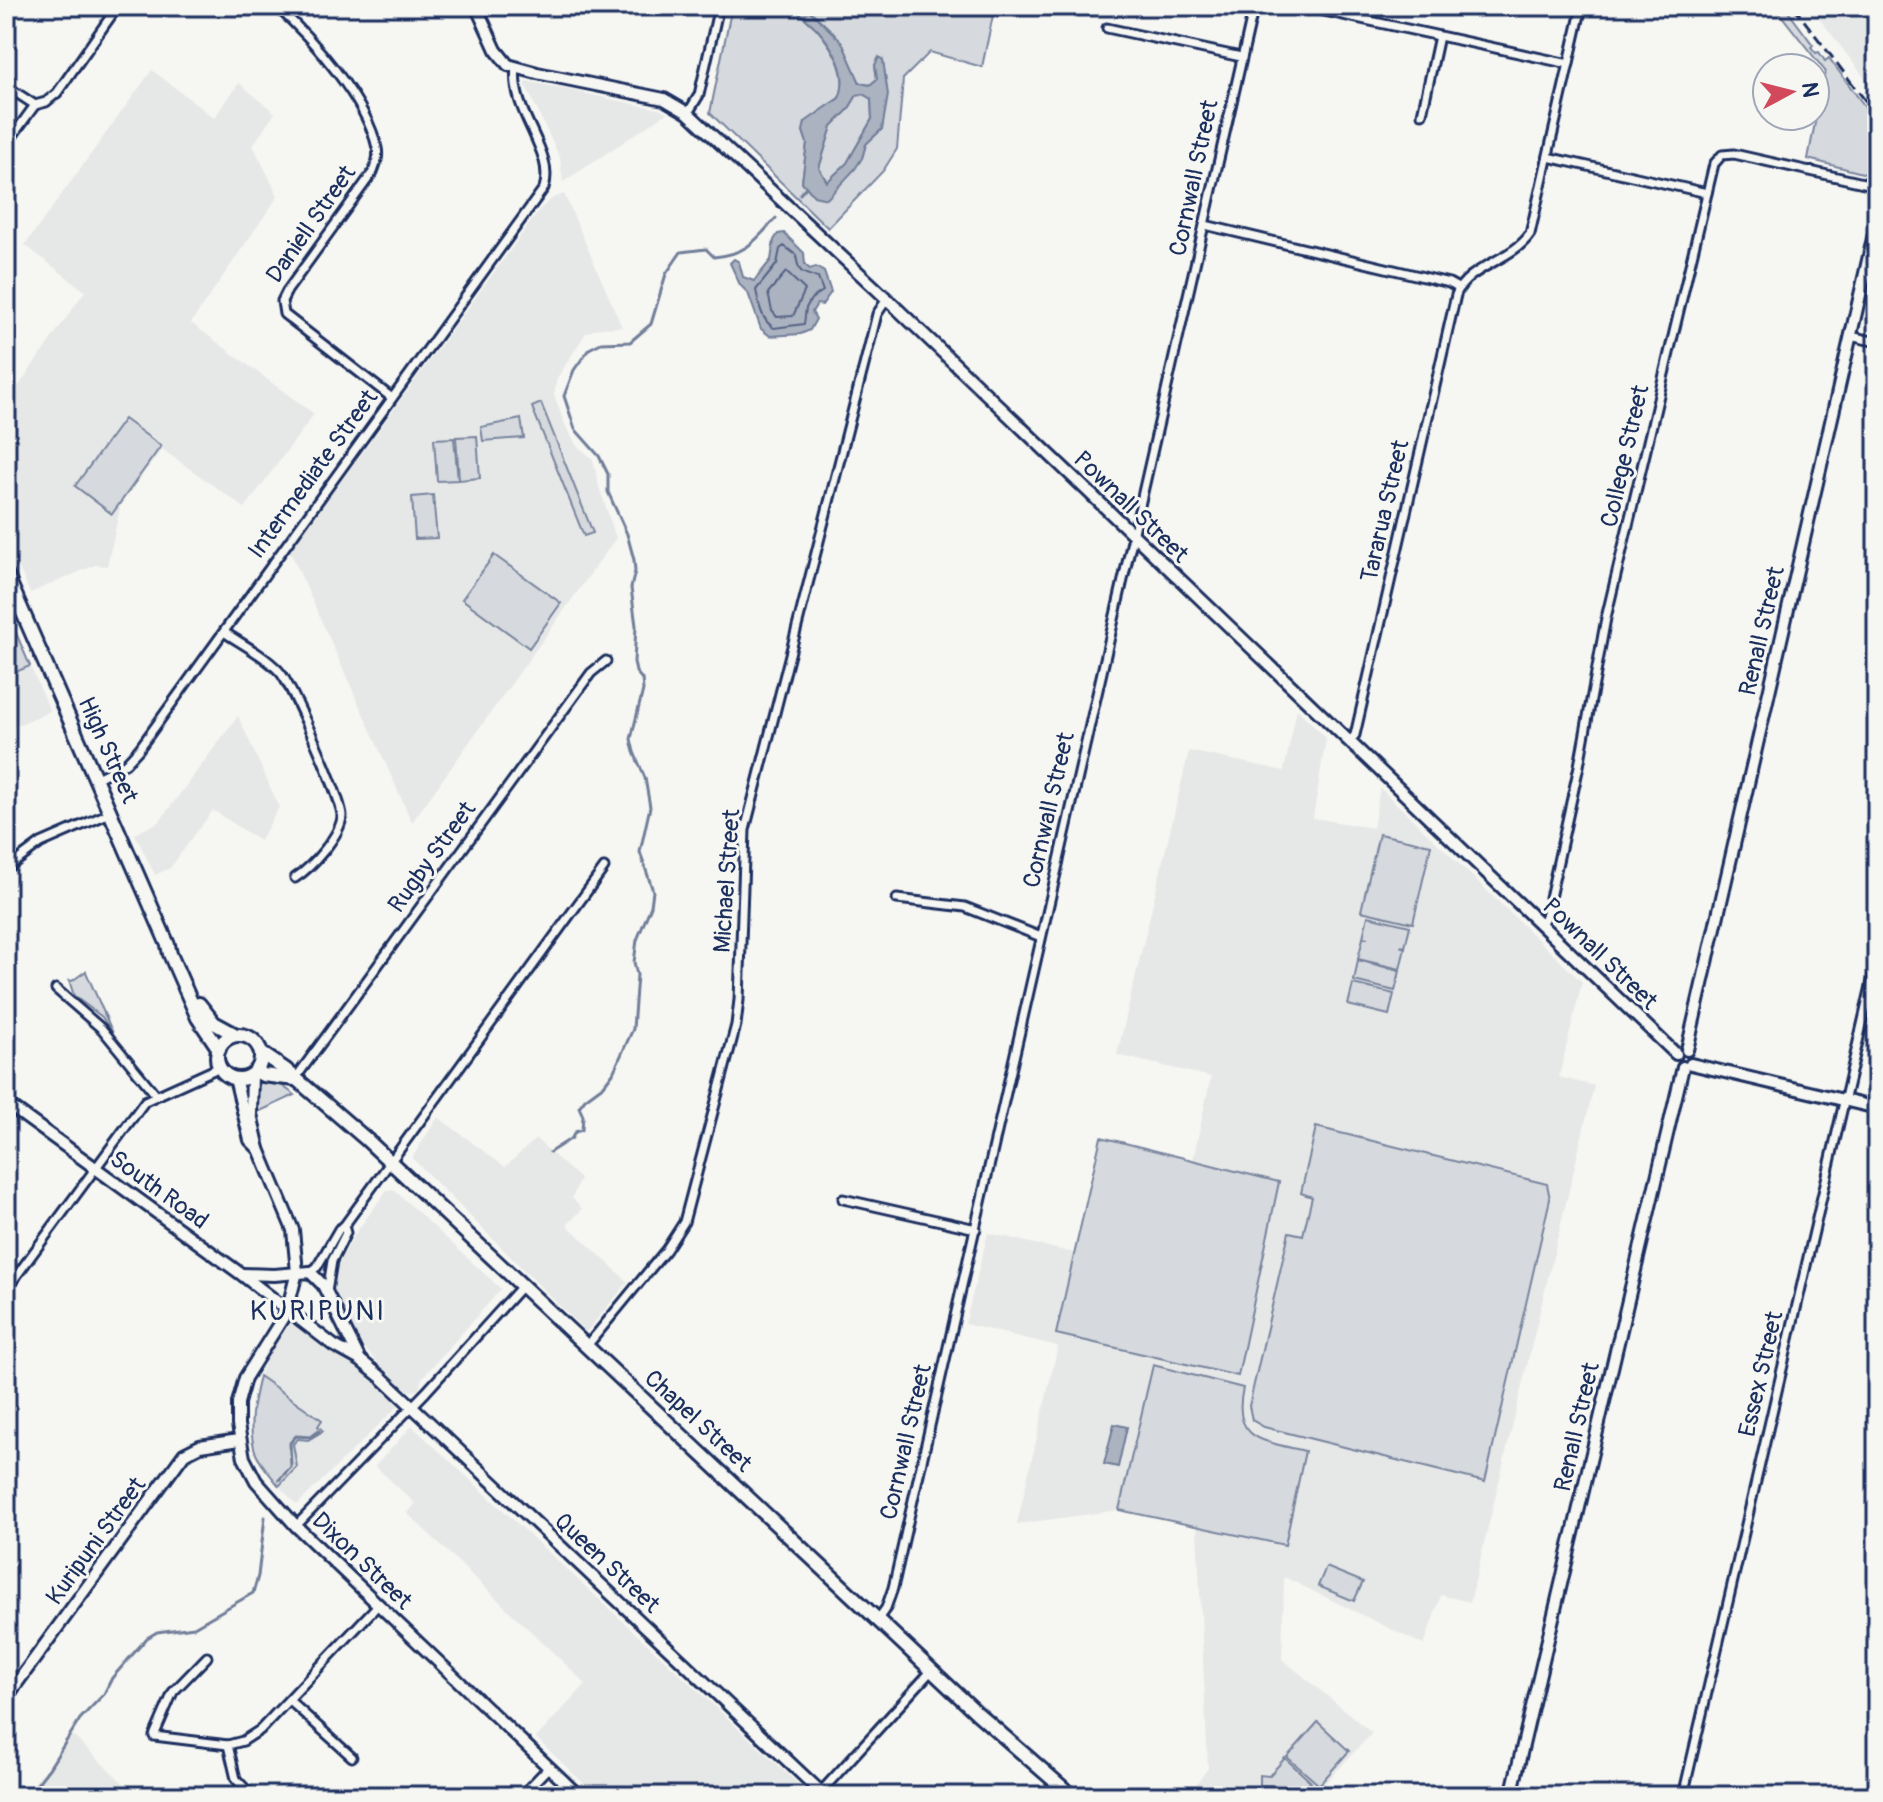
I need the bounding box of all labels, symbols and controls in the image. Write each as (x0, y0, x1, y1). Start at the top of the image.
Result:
north arrow (1751, 52, 1831, 132)
text: N (1795, 81, 1825, 99)
street label: Cornwall Street (1163, 97, 1225, 259)
street label: Daniell Street (260, 159, 362, 288)
street label: College Street (1595, 382, 1656, 530)
street label: Intermediate Street (242, 384, 384, 564)
street label: Tararua Street (1355, 437, 1415, 585)
street label: Pownall Street (1067, 445, 1195, 569)
street label: Renall Street (1733, 563, 1791, 698)
street label: High Street (72, 692, 144, 808)
street label: Cornwall Street (1017, 729, 1081, 891)
street label: Rugby Street (382, 795, 482, 918)
street label: Michael Street (708, 808, 747, 954)
street label: Pownall Street (1536, 892, 1664, 1016)
street label: South Road (104, 1145, 214, 1235)
district label: KURIPUNI (250, 1294, 386, 1329)
street label: Essex Street (1732, 1308, 1790, 1440)
street label: Renall Street (1548, 1359, 1606, 1494)
street label: Cornwall Street (874, 1361, 938, 1523)
street label: Chapel Street (638, 1364, 758, 1478)
street label: Kuripuni Street (40, 1471, 152, 1611)
street label: Dixon Street (306, 1506, 418, 1616)
street label: Queen Street (548, 1507, 666, 1619)

